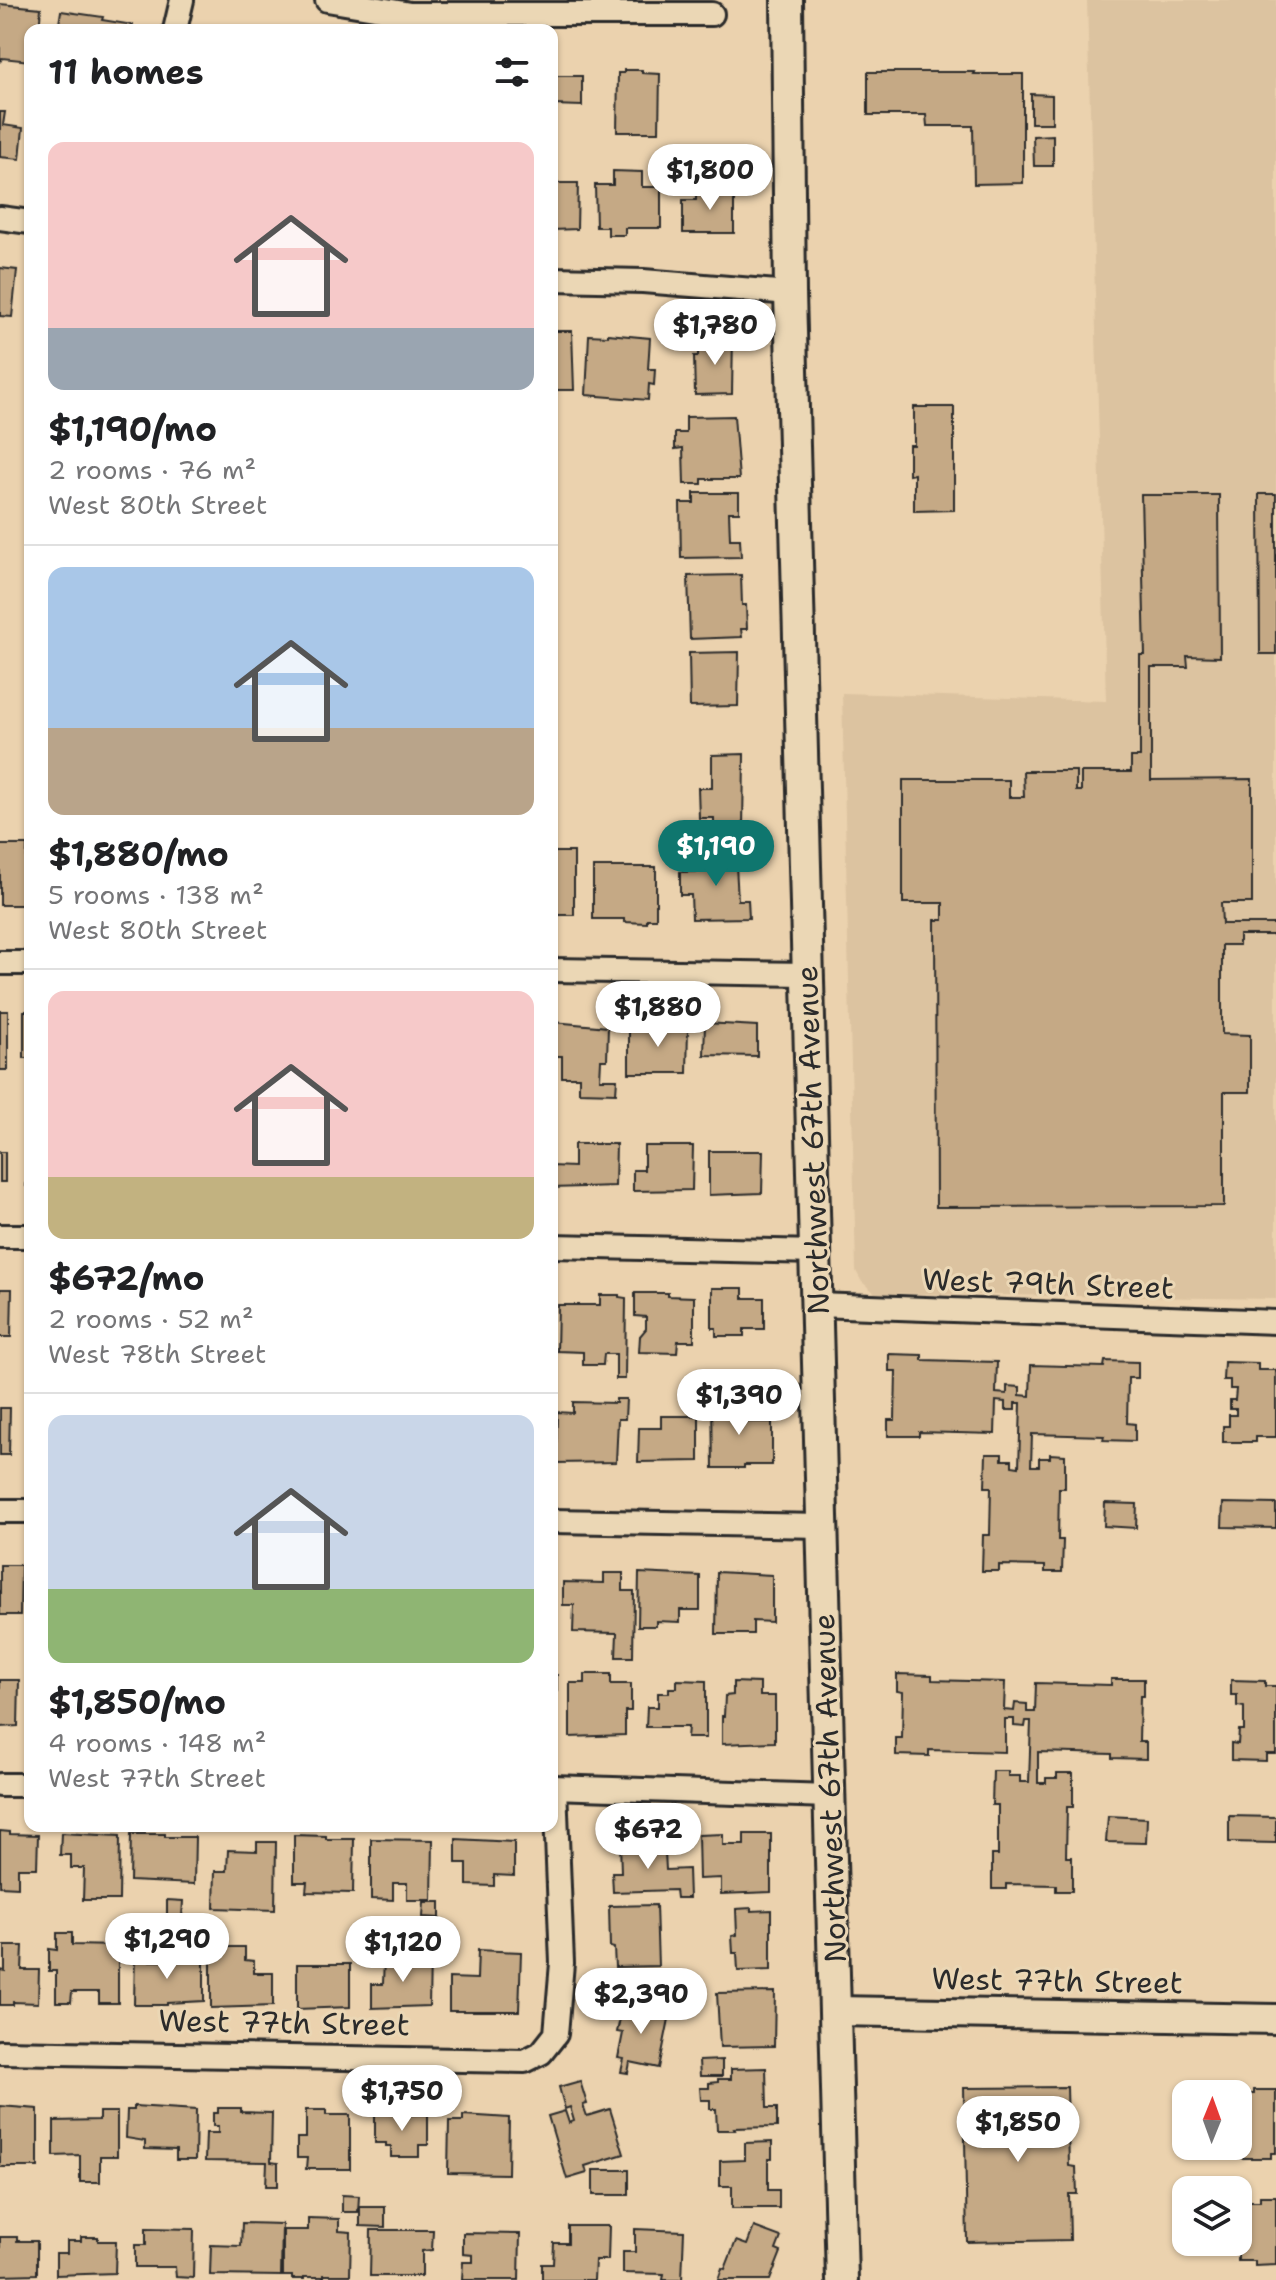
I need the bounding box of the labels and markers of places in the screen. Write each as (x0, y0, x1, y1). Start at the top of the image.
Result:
pin: $1,800 (645, 144, 775, 212)
pin: $1,780 (650, 299, 780, 367)
pin: $1,190 (651, 820, 781, 888)
pin: $1,880 (593, 981, 723, 1049)
pin: $1,390 (674, 1369, 804, 1437)
pin: $672 (601, 1803, 695, 1871)
pin: $1,290 (102, 1913, 232, 1981)
pin: $1,120 (338, 1916, 468, 1984)
pin: $2,390 (576, 1968, 706, 2036)
pin: $1,750 (337, 2065, 467, 2133)
pin: $1,850 (953, 2096, 1083, 2164)

